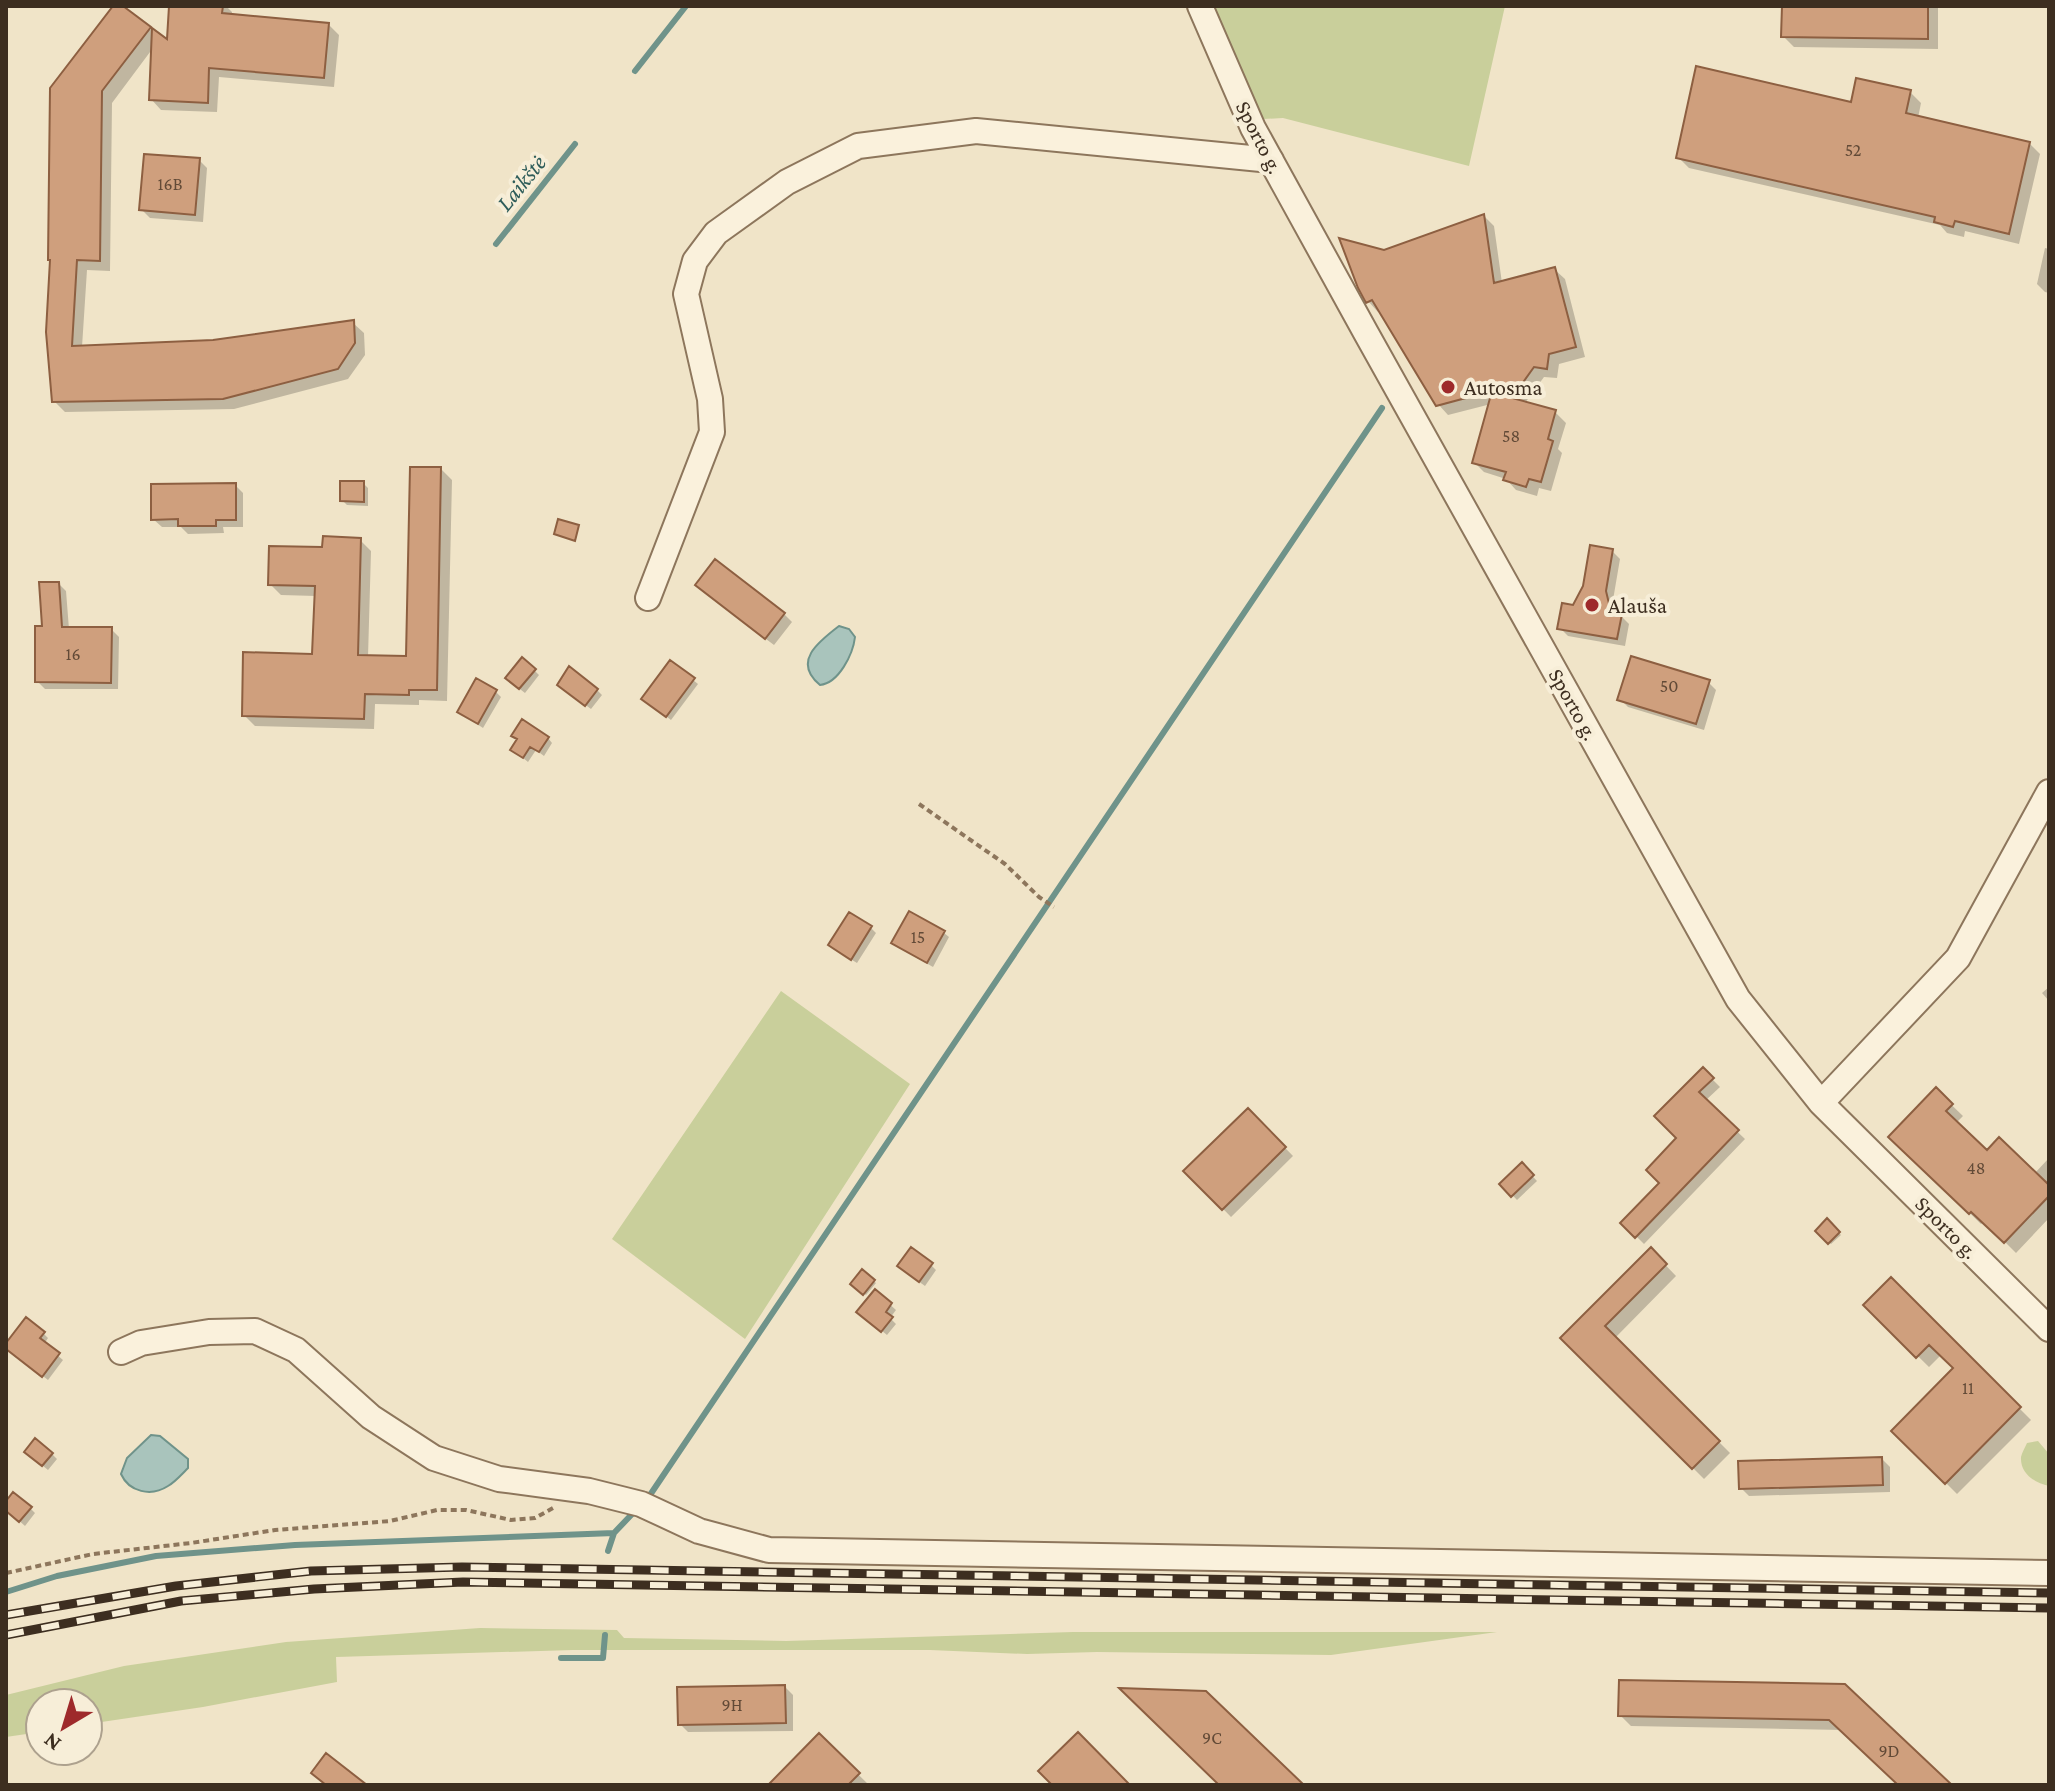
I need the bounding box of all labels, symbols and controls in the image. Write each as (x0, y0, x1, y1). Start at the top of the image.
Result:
street label: Sporto g. (1231, 97, 1288, 178)
house number: 52 (1845, 140, 1861, 160)
water label: Laikštė (490, 149, 551, 216)
house number: 16B (158, 174, 183, 194)
place label: Autosma (1464, 375, 1543, 400)
marker: Autosma (1439, 378, 1457, 396)
house number: 58 (1502, 426, 1520, 446)
place label: Alauša (1608, 593, 1667, 618)
marker: Alauša (1583, 596, 1601, 614)
house number: 16 (65, 644, 81, 664)
street label: Sporto g. (1544, 664, 1603, 744)
house number: 50 (1660, 676, 1678, 696)
house number: 15 (911, 927, 925, 947)
house number: 48 (1967, 1158, 1985, 1178)
street label: Sporto g. (1910, 1191, 1983, 1264)
house number: 11 (1962, 1378, 1974, 1398)
north arrow (24, 1687, 104, 1767)
house number: 9H (722, 1695, 743, 1715)
text: N (38, 1728, 66, 1757)
house number: 9C (1202, 1728, 1222, 1748)
house number: 9D (1878, 1741, 1900, 1761)

